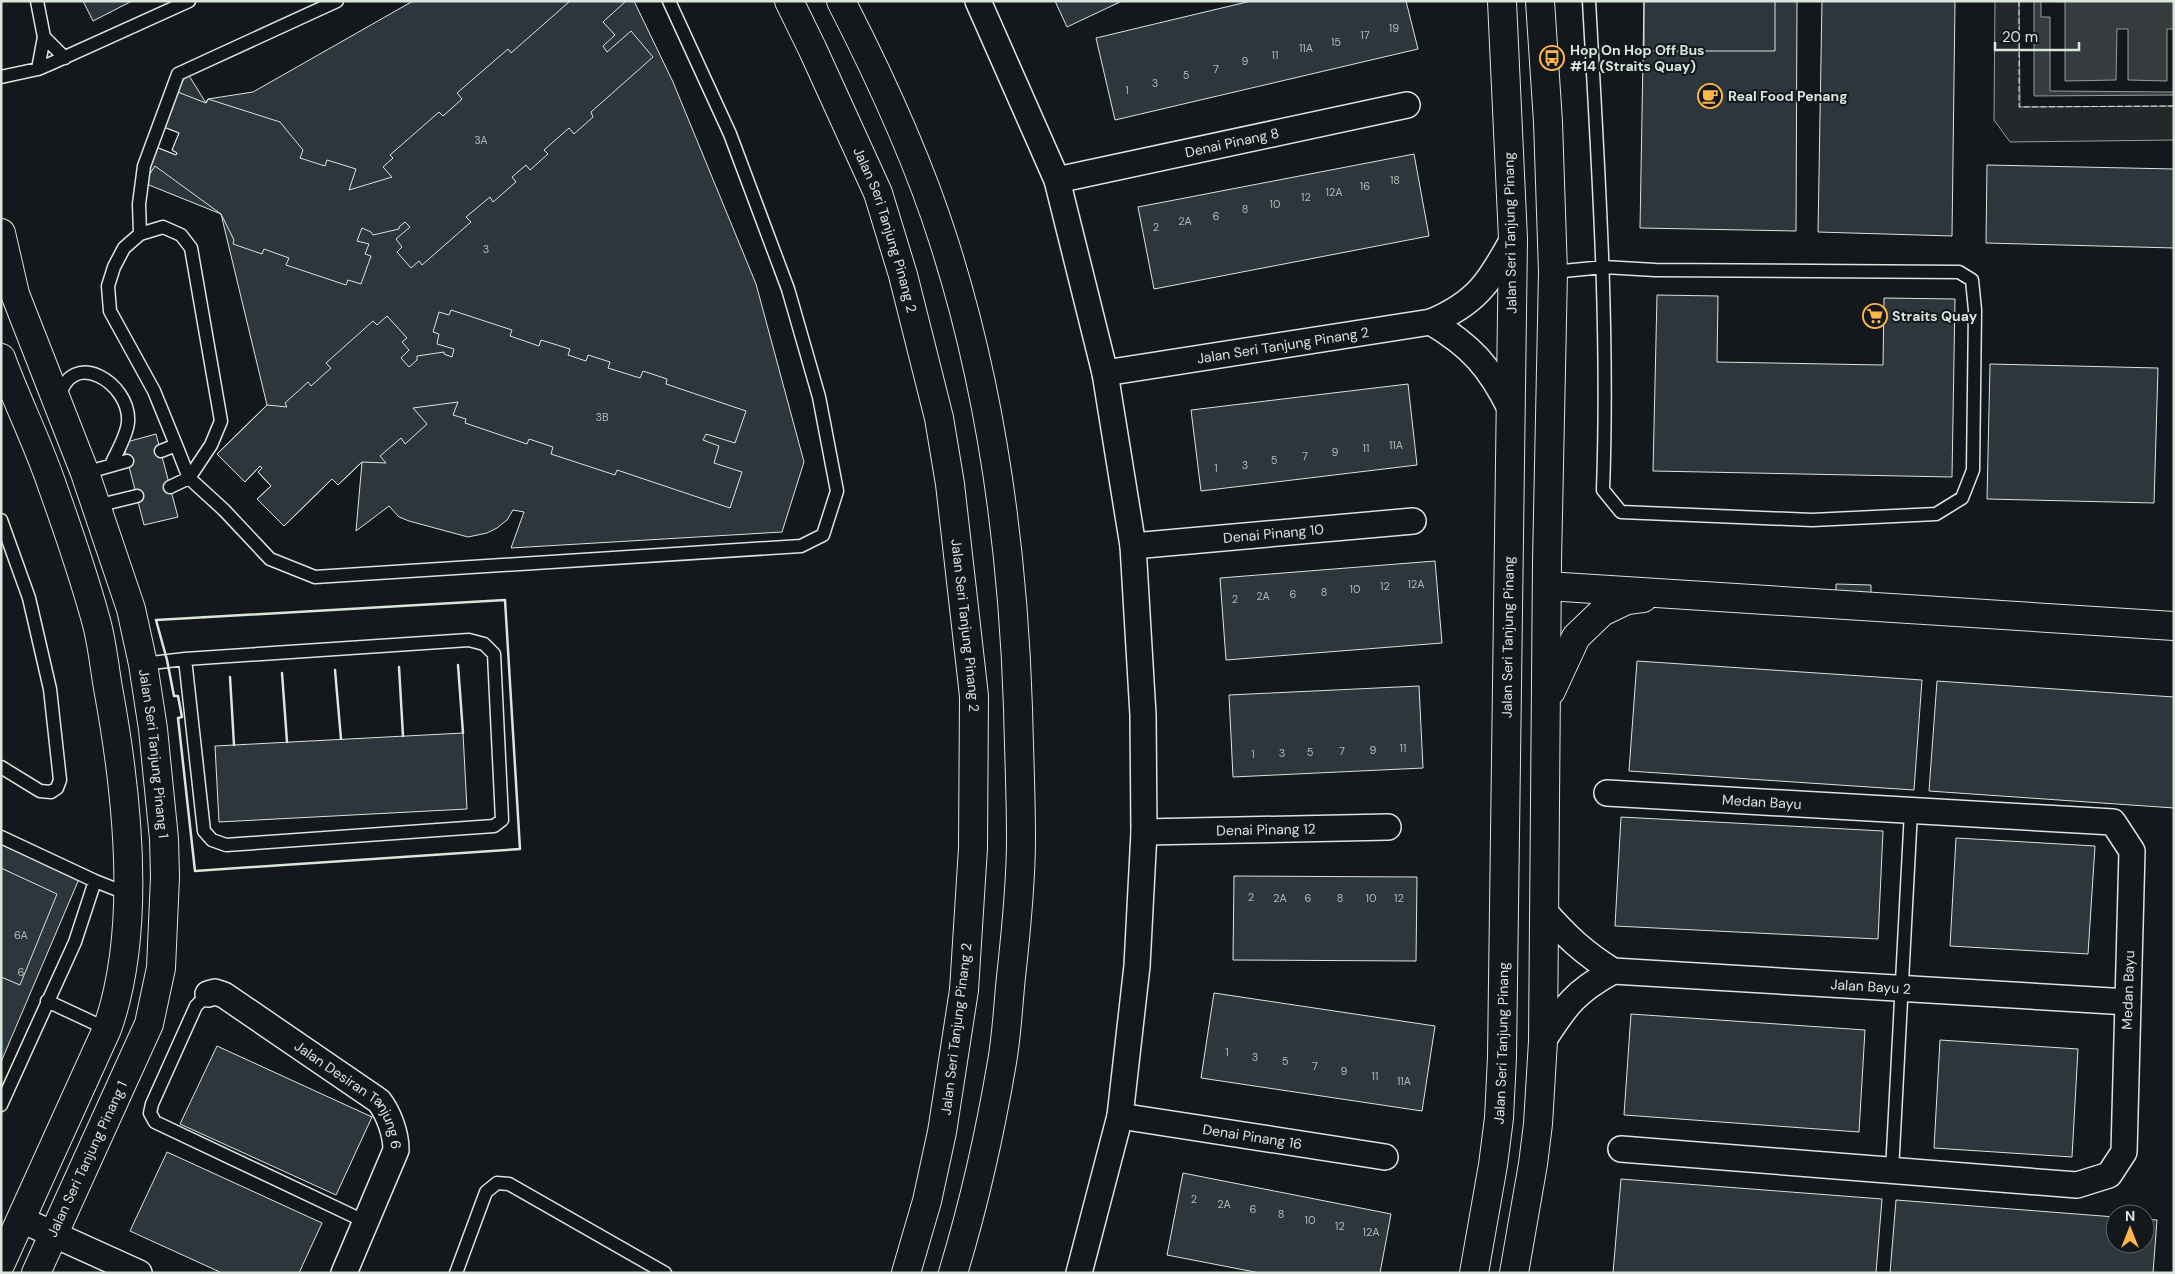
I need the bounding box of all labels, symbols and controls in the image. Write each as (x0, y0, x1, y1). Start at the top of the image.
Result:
scale bar (1995, 20, 2079, 52)
house number: 19 (1389, 21, 1399, 35)
text: 20 m (2002, 27, 2038, 47)
house number: 17 (1360, 28, 1370, 42)
house number: 15 (1331, 35, 1341, 49)
house number: 11A (1299, 41, 1313, 55)
place label: Hop On Hop Off Bus #14 (Straits Quay) (1570, 41, 1705, 75)
bus stop icon: Hop On Hop Off Bus #14 (Straits Quay) (1539, 45, 1565, 71)
house number: 11 (1272, 48, 1278, 62)
house number: 9 (1242, 54, 1249, 68)
house number: 7 (1213, 62, 1219, 76)
house number: 5 (1183, 68, 1190, 82)
house number: 3 (1152, 76, 1158, 90)
house number: 1 (1125, 83, 1129, 97)
cafe icon: Real Food Penang (1697, 83, 1723, 109)
place label: Real Food Penang (1728, 87, 1848, 105)
street label: Denai Pinang 8 (1183, 124, 1281, 161)
house number: 3A (474, 133, 488, 147)
street label: Jalan Seri Tanjung Pinang 2 (849, 144, 921, 315)
street label: Jalan Seri Tanjung Pinang (1500, 152, 1520, 314)
house number: 18 (1390, 173, 1400, 187)
house number: 16 (1360, 179, 1370, 193)
house number: 12A (1325, 185, 1343, 199)
house number: 12 (1301, 190, 1311, 204)
house number: 10 (1270, 197, 1280, 211)
house number: 8 (1242, 202, 1248, 216)
house number: 6 (1213, 209, 1220, 223)
house number: 2A (1178, 214, 1192, 228)
house number: 2 (1153, 220, 1159, 234)
house number: 3 (483, 242, 489, 256)
supermarket icon: Straits Quay (1862, 303, 1888, 329)
place label: Straits Quay (1892, 307, 1978, 325)
street label: Jalan Seri Tanjung Pinang 2 (1196, 323, 1370, 368)
house number: 3B (595, 410, 609, 424)
house number: 11A (1389, 438, 1403, 452)
house number: 11 (1363, 441, 1369, 455)
house number: 9 (1332, 445, 1339, 459)
house number: 7 (1302, 449, 1308, 463)
house number: 5 (1271, 453, 1278, 467)
house number: 3 (1242, 458, 1248, 472)
house number: 1 (1214, 461, 1218, 475)
street label: Denai Pinang 10 (1222, 520, 1325, 547)
street label: Jalan Seri Tanjung Pinang 2 (947, 538, 983, 712)
street label: Jalan Seri Tanjung Pinang (1498, 556, 1518, 718)
house number: 12A (1407, 577, 1425, 591)
house number: 12 (1380, 579, 1390, 593)
house number: 10 (1350, 582, 1360, 596)
house number: 8 (1321, 585, 1327, 599)
house number: 6 (1290, 587, 1297, 601)
house number: 2A (1256, 589, 1270, 603)
house number: 2 (1232, 592, 1238, 606)
street label: Jalan Seri Tanjung Pinang 1 (135, 668, 173, 839)
house number: 11 (1400, 741, 1406, 755)
house number: 9 (1370, 743, 1377, 757)
house number: 7 (1339, 744, 1345, 758)
house number: 5 (1307, 745, 1314, 759)
house number: 3 (1279, 746, 1285, 760)
house number: 1 (1251, 747, 1255, 761)
street label: Medan Bayu (1721, 791, 1802, 813)
street label: Denai Pinang 12 (1216, 819, 1316, 840)
house number: 2 (1248, 890, 1254, 904)
house number: 2A (1273, 891, 1287, 905)
house number: 6 (1305, 891, 1312, 905)
house number: 8 (1337, 891, 1343, 905)
house number: 10 (1366, 891, 1376, 905)
house number: 12 (1394, 891, 1404, 905)
house number: 6A (14, 928, 28, 942)
street label: Jalan Seri Tanjung Pinang 2 (936, 942, 976, 1116)
street label: Medan Bayu (2118, 950, 2138, 1030)
street label: Jalan Seri Tanjung Pinang (1489, 962, 1512, 1125)
house number: 6 (18, 965, 25, 979)
street label: Jalan Bayu 2 (1830, 975, 1912, 998)
street label: Jalan Desiran Tanjung 6 (291, 1037, 405, 1150)
house number: 1 (1225, 1045, 1229, 1059)
house number: 3 (1252, 1050, 1258, 1064)
house number: 5 (1282, 1054, 1289, 1068)
house number: 7 (1312, 1059, 1318, 1073)
house number: 9 (1341, 1064, 1348, 1078)
house number: 11 (1372, 1069, 1378, 1083)
house number: 11A (1397, 1074, 1411, 1088)
street label: Jalan Seri Tanjung Pinang 1 (43, 1078, 131, 1240)
street label: Denai Pinang 16 (1201, 1120, 1303, 1153)
house number: 2 (1191, 1192, 1197, 1206)
house number: 2A (1217, 1197, 1231, 1211)
house number: 6 (1250, 1202, 1257, 1216)
north arrow (2105, 1204, 2155, 1254)
house number: 8 (1278, 1207, 1284, 1221)
text: N (2125, 1207, 2135, 1225)
house number: 10 (1305, 1213, 1315, 1227)
house number: 12 (1335, 1219, 1345, 1233)
house number: 12A (1362, 1225, 1380, 1239)

